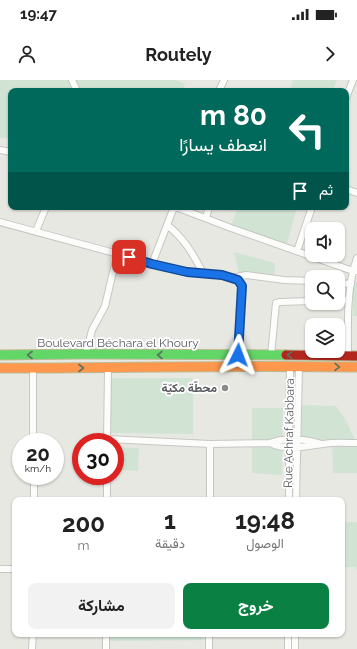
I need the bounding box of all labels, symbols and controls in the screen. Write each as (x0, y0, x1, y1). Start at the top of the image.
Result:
text: 19:47 (20, 5, 57, 23)
icon: person (16, 43, 38, 65)
icon: forward (319, 43, 341, 65)
text: Routely (145, 44, 212, 65)
text: 80 m (200, 99, 267, 132)
icon: left (281, 104, 333, 156)
text: انعطف يسارًا (179, 134, 267, 155)
icon: arrive (289, 180, 311, 202)
text: ثم (319, 181, 333, 199)
map controls (305, 222, 345, 358)
button: sound (305, 222, 345, 262)
pin (112, 240, 146, 274)
icon: arrive (118, 246, 140, 268)
button: search (305, 270, 345, 310)
button: layers (305, 318, 345, 358)
position arrow (217, 334, 259, 376)
street label: Boulevard Béchara el Khoury (37, 336, 199, 350)
one-way arrow (27, 351, 33, 359)
one-way arrow (157, 351, 163, 359)
one-way arrow (287, 351, 293, 359)
one-way arrow (334, 363, 340, 371)
one-way arrow (78, 364, 84, 372)
street label: Rue Achraf Kabbara (281, 378, 297, 488)
place label: محطّة مكيّة (162, 380, 217, 395)
marker: محطّة مكيّة (220, 383, 230, 393)
speed limit sign: 30 (72, 433, 124, 485)
text: 20 (26, 442, 50, 466)
text: km/h (25, 463, 51, 474)
text: 1 (164, 506, 176, 535)
text: 19:48 (235, 506, 295, 535)
text: 200 (62, 509, 105, 538)
text: دقيقة (155, 536, 185, 551)
text: الوصول (246, 536, 284, 551)
text: m (77, 538, 89, 553)
button: مشاركة (28, 583, 175, 629)
button: خروج (183, 583, 329, 629)

